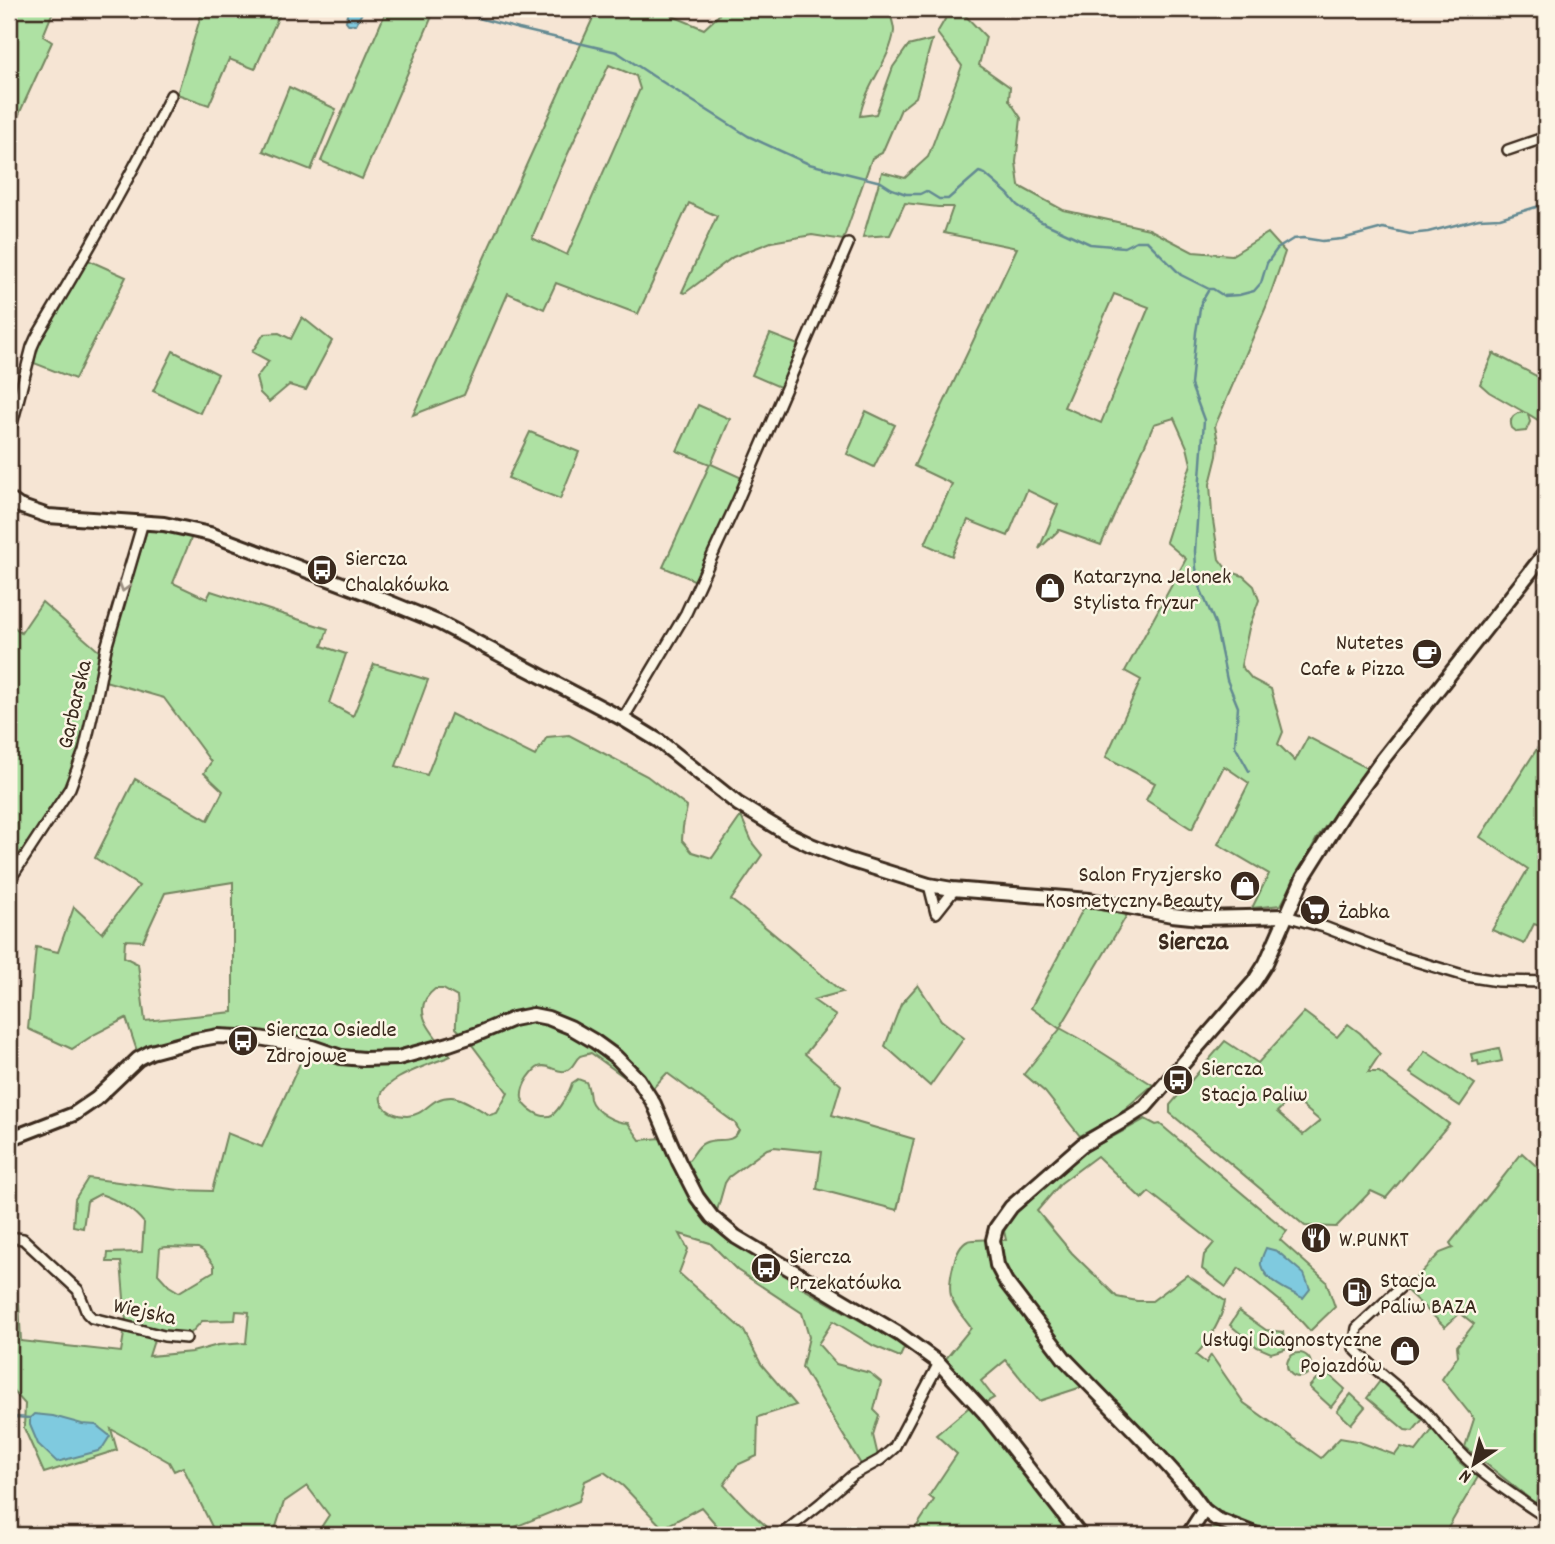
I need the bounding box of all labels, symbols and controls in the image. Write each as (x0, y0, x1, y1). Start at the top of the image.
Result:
place label: Siercza Chalakówka (345, 544, 450, 603)
bus stop icon: Siercza Chalakówka (305, 553, 339, 587)
place label: Katarzyna Jelonek Stylista fryzur (1073, 562, 1231, 621)
shop icon: Katarzyna Jelonek Stylista fryzur (1033, 571, 1067, 605)
one-way arrow (117, 581, 132, 593)
place label: Nutetes Cafe & Pizza (1300, 628, 1405, 687)
cafe icon: Nutetes Cafe & Pizza (1410, 637, 1444, 671)
street label: Garbarska (50, 656, 103, 752)
place label: Salon Fryzjersko Kosmetyczny Beauty (1045, 860, 1223, 919)
shop icon: Salon Fryzjersko Kosmetyczny Beauty (1228, 869, 1262, 903)
supermarket icon: Żabka (1298, 893, 1332, 927)
place label: Żabka (1338, 897, 1390, 930)
district label: Siercza (1158, 925, 1229, 962)
place label: Siercza Osiedle Zdrojowe (266, 1015, 397, 1074)
bus stop icon: Siercza Osiedle Zdrojowe (226, 1024, 260, 1058)
place label: Siercza Stacja Paliw (1201, 1054, 1307, 1113)
bus stop icon: Siercza Stacja Paliw (1161, 1063, 1195, 1097)
restaurant icon: W.PUNKT (1299, 1221, 1333, 1255)
place label: W.PUNKT (1339, 1225, 1409, 1258)
place label: Siercza Przekatówka (789, 1242, 902, 1301)
bus stop icon: Siercza Przekatówka (749, 1251, 783, 1285)
place label: Stacja Paliw BAZA (1380, 1266, 1477, 1325)
fuel station icon: Stacja Paliw BAZA (1340, 1275, 1374, 1309)
street label: Wiejska (110, 1291, 180, 1336)
place label: Usługi Diagnostyczne Pojazdów (1202, 1325, 1382, 1384)
shop icon: Usługi Diagnostyczne Pojazdów (1388, 1334, 1422, 1368)
north arrow (1440, 1428, 1510, 1498)
text: N (1455, 1461, 1478, 1489)

